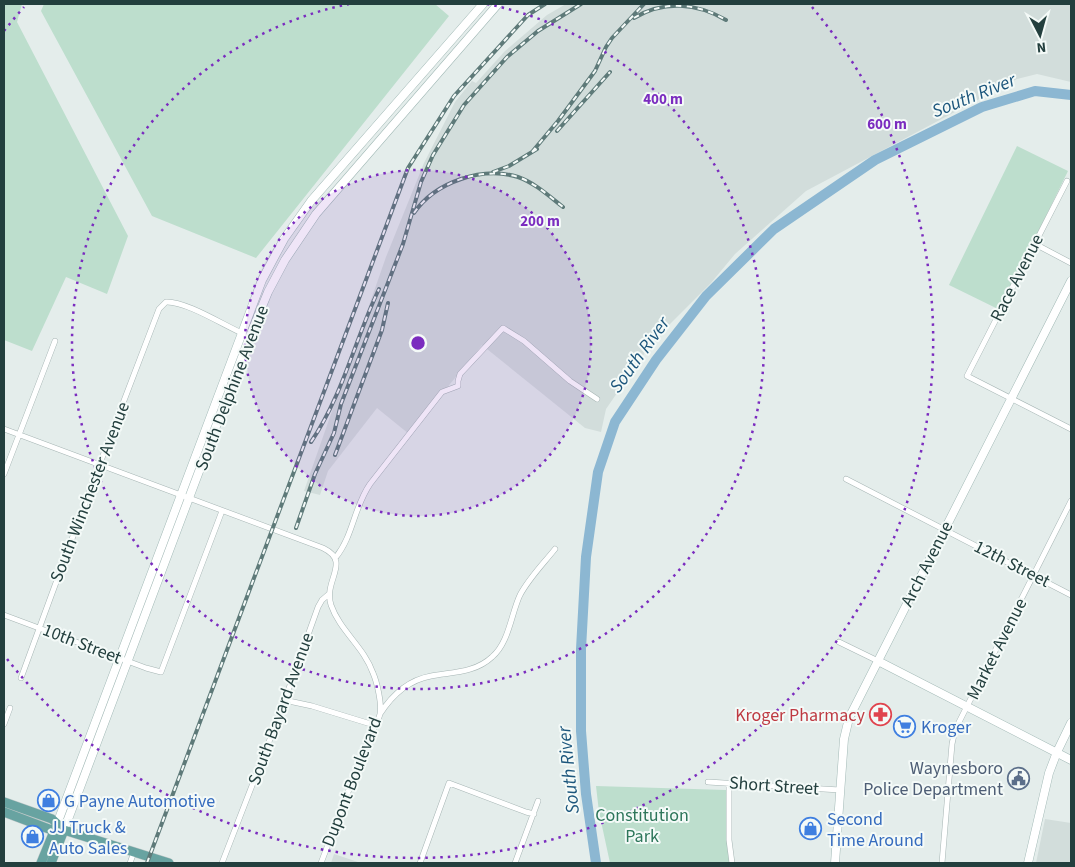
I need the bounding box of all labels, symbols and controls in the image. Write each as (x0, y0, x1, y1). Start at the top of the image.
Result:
north arrow (1015, 10, 1065, 60)
text: N (1036, 37, 1047, 57)
water label: South River (928, 66, 1021, 125)
text: 400 m (643, 89, 683, 110)
text: 600 m (867, 114, 907, 135)
text: 200 m (520, 211, 560, 232)
street label: Race Avenue (984, 230, 1050, 326)
street label: South Delphine Avenue (189, 302, 275, 474)
water label: South River (603, 310, 678, 399)
centre of rings (409, 334, 427, 352)
street label: South Winchester Avenue (44, 398, 136, 586)
street label: Arch Avenue (895, 517, 959, 611)
street label: 12th Street (970, 534, 1054, 594)
street label: Market Avenue (961, 594, 1033, 704)
street label: 10th Street (39, 618, 125, 670)
street label: South Bayard Avenue (242, 629, 320, 789)
place label: Kroger Pharmacy (735, 703, 866, 728)
pharmacy icon: Kroger Pharmacy (869, 703, 893, 727)
street label: Dupont Boulevard (316, 714, 388, 850)
supermarket icon: Kroger (893, 715, 917, 739)
place label: Kroger (921, 715, 972, 740)
water label: South River (551, 723, 587, 815)
place label: Waynesboro Police Department (863, 756, 1003, 802)
public building icon: Waynesboro Police Department (1007, 766, 1031, 790)
street label: Short Street (728, 770, 820, 802)
shop icon: G Payne Automotive (36, 789, 60, 813)
place label: G Payne Automotive (64, 789, 215, 814)
park label: Constitution Park (595, 803, 689, 849)
place label: Second Time Around (827, 807, 924, 853)
place label: JJ Truck & Auto Sales (49, 815, 127, 861)
shop icon: Second Time Around (799, 817, 823, 841)
shop icon: JJ Truck & Auto Sales (21, 825, 45, 849)

